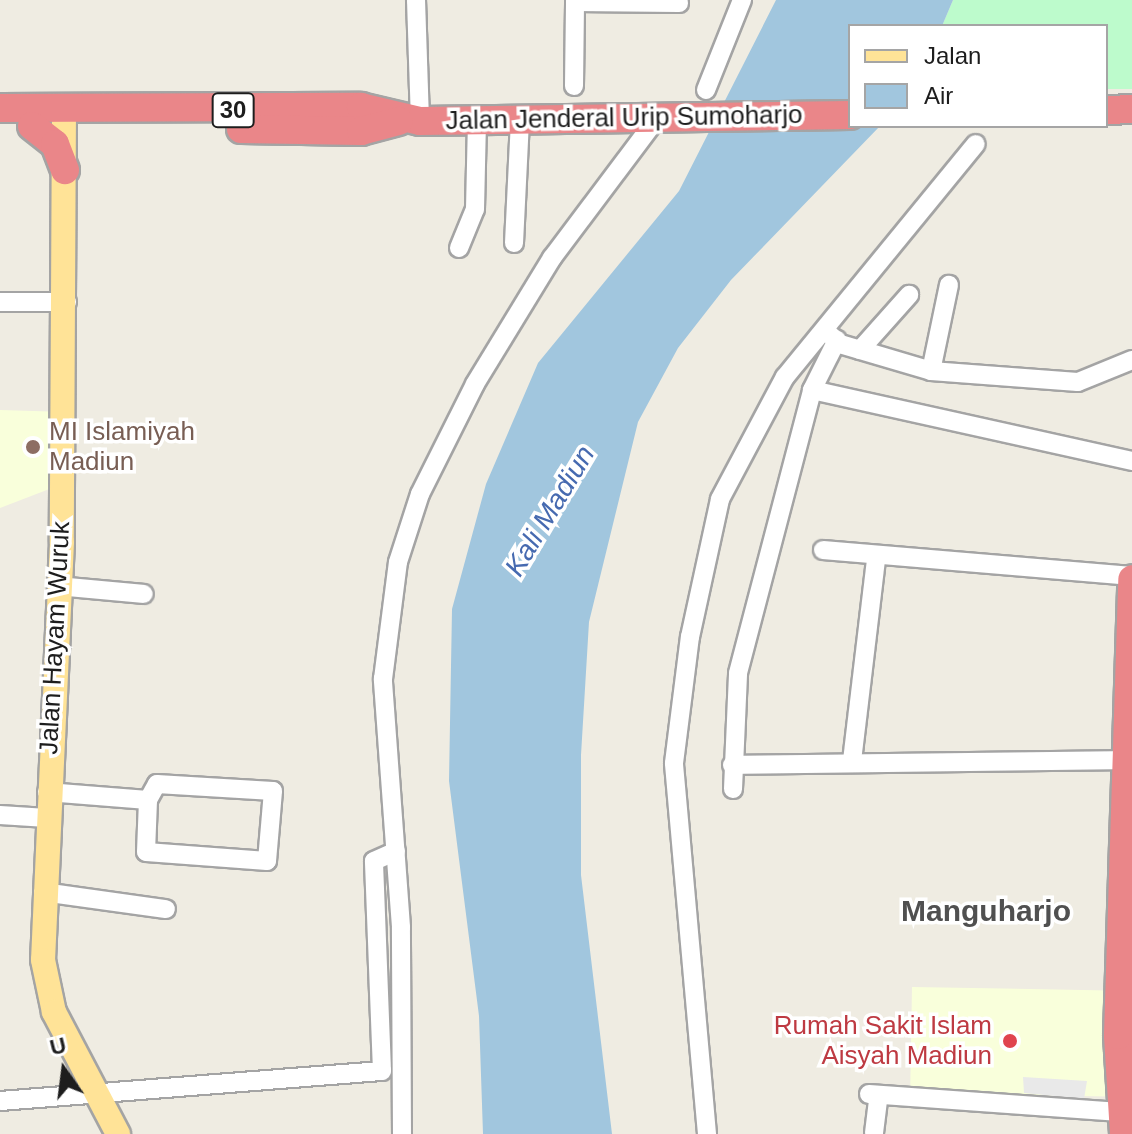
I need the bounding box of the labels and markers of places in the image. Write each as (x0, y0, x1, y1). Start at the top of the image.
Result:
place label: MI Islamiyah Madiun (49, 416, 195, 478)
marker: MI Islamiyah Madiun (24, 438, 42, 456)
place label: Rumah Sakit Islam Aisyah Madiun (774, 1010, 992, 1072)
marker: Rumah Sakit Islam Aisyah Madiun (999, 1030, 1021, 1052)

